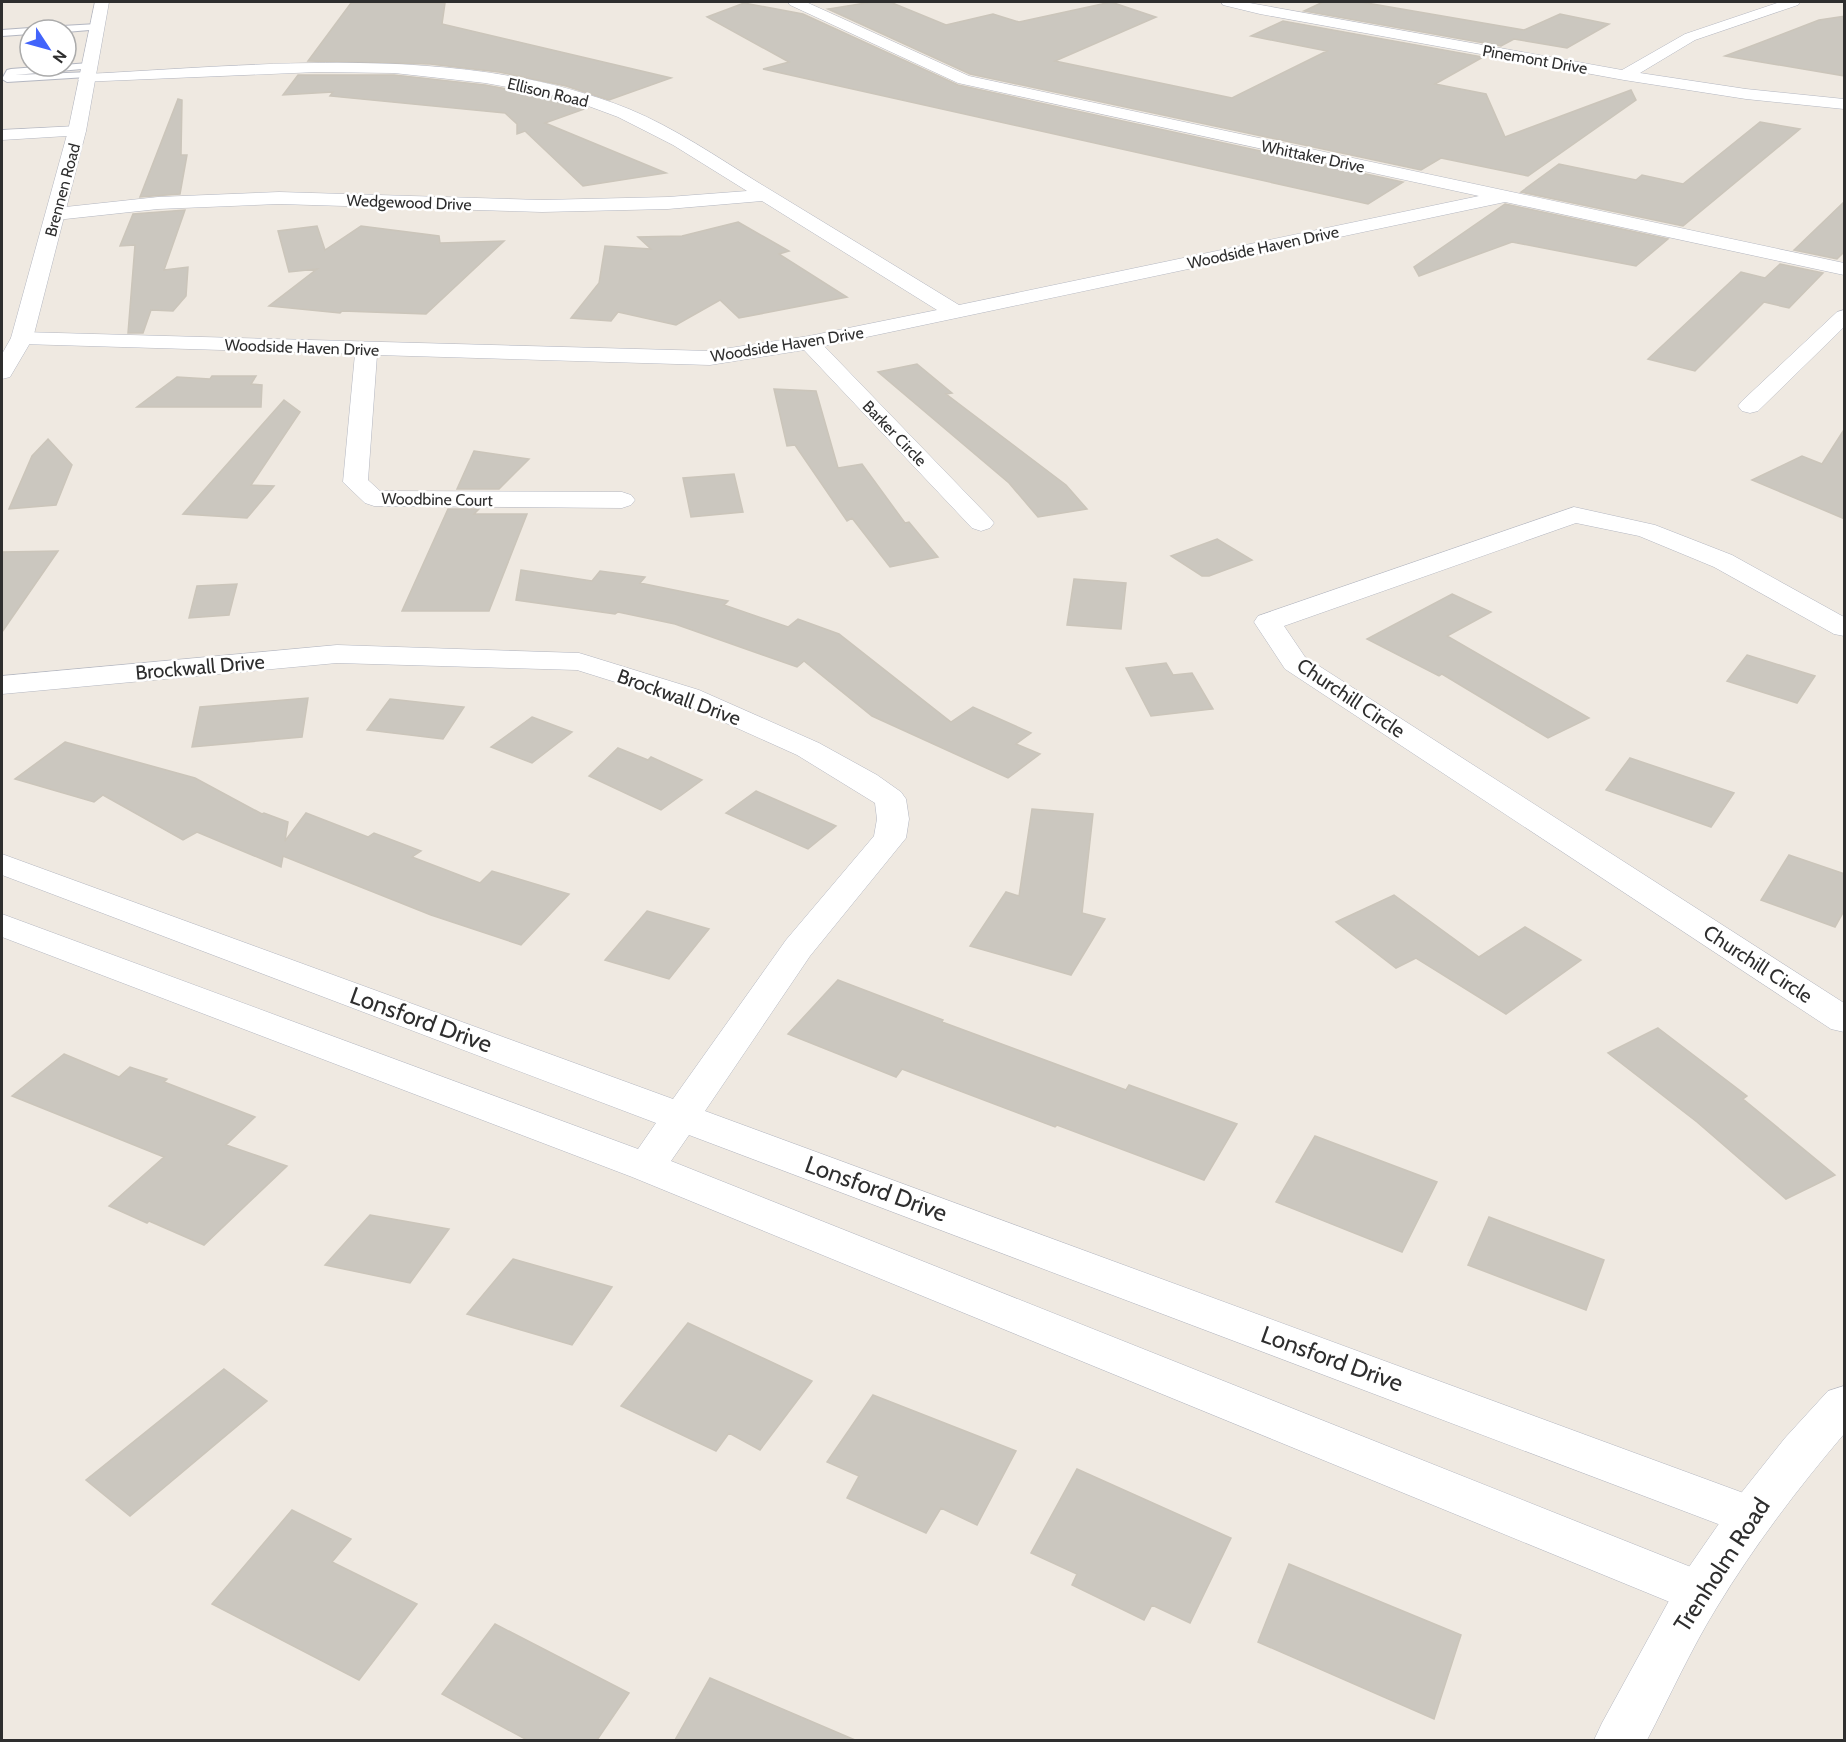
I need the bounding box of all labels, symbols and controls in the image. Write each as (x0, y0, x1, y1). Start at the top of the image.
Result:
north arrow (18, 18, 78, 78)
street label: Pinemont Drive (1481, 41, 1589, 78)
text: N (49, 46, 71, 67)
street label: Ellison Road (506, 74, 590, 111)
street label: Whittaker Drive (1259, 136, 1366, 177)
street label: Brennen Road (41, 141, 84, 239)
street label: Wedgewood Drive (346, 191, 472, 214)
street label: Woodside Haven Drive (1186, 222, 1341, 273)
street label: Woodside Haven Drive (709, 323, 865, 366)
street label: Woodside Haven Drive (224, 335, 380, 360)
street label: Barker Circle (859, 397, 931, 470)
street label: Woodbine Court (381, 489, 493, 510)
street label: Brockwall Drive (134, 649, 266, 685)
street label: Churchill Circle (1292, 653, 1410, 743)
street label: Brockwall Drive (614, 664, 744, 730)
street label: Churchill Circle (1699, 920, 1817, 1008)
street label: Lonsford Drive (346, 980, 496, 1059)
street label: Lonsford Drive (801, 1149, 951, 1228)
street label: Lonsford Drive (1257, 1319, 1407, 1398)
street label: Trenholm Road (1667, 1492, 1776, 1637)

